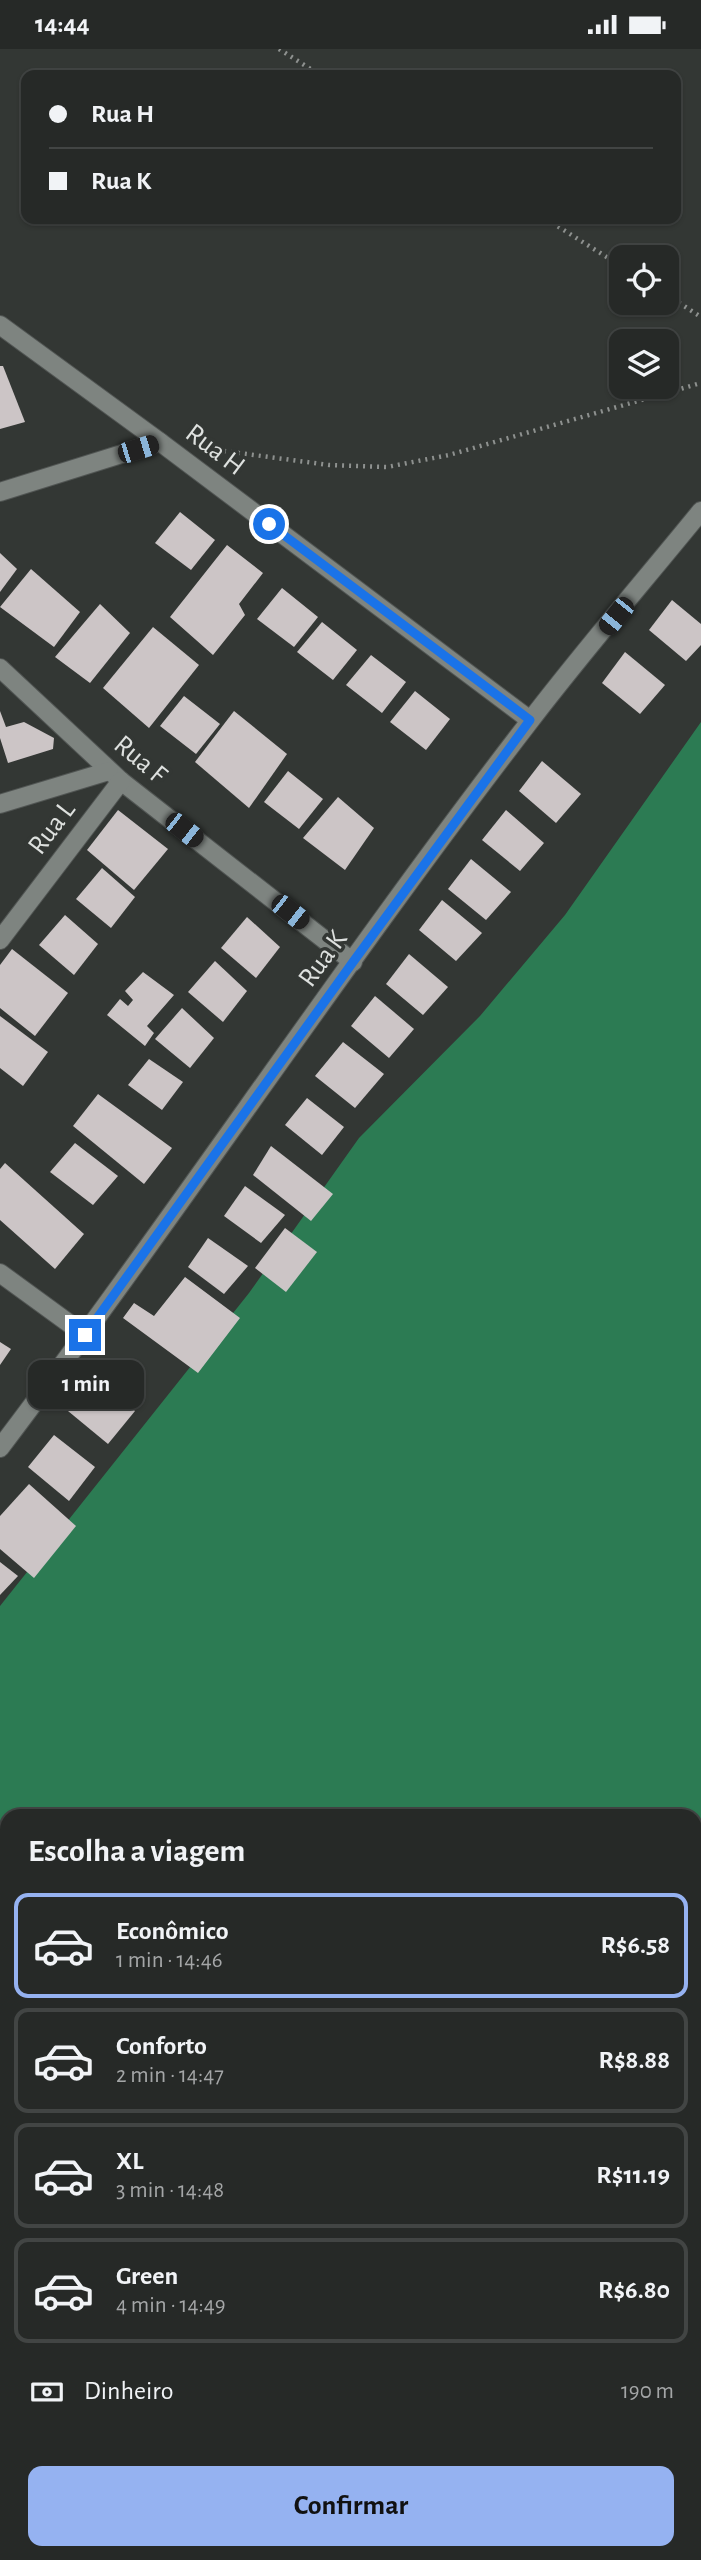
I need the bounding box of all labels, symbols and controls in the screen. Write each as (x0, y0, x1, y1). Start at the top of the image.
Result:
text: 14:44 (35, 11, 90, 37)
text: Rua H (91, 101, 154, 127)
text: Rua K (91, 168, 151, 194)
map controls (609, 245, 679, 399)
button: locate (609, 245, 679, 315)
button: layers (609, 329, 679, 399)
street label: Rua H (180, 419, 250, 481)
car (115, 433, 162, 465)
route start (253, 508, 285, 540)
car (595, 593, 638, 639)
street label: Rua F (108, 730, 172, 790)
street label: Rua L (23, 796, 81, 860)
car (161, 809, 208, 851)
car (267, 891, 314, 933)
street label: Rua K (293, 925, 353, 992)
route end (69, 1319, 101, 1351)
callout: 1 min (27, 1359, 143, 1409)
text: 1 min (62, 1373, 110, 1396)
text: Escolha a viagem (28, 1835, 245, 1867)
icon: car (32, 1914, 95, 1977)
text: Econômico (116, 1918, 229, 1944)
text: R$6.58 (600, 1932, 670, 1958)
text: 1 min · 14:46 (116, 1949, 223, 1972)
icon: car (32, 2029, 95, 2092)
text: Conforto (116, 2033, 207, 2059)
text: R$8.88 (599, 2047, 670, 2073)
text: 2 min · 14:47 (116, 2064, 224, 2087)
icon: car (32, 2144, 95, 2207)
text: XL (116, 2148, 143, 2174)
text: R$11.19 (596, 2162, 670, 2188)
text: 3 min · 14:48 (116, 2179, 224, 2202)
icon: car (32, 2259, 95, 2322)
text: Green (116, 2263, 178, 2289)
text: R$6.80 (598, 2277, 670, 2303)
text: 4 min · 14:49 (116, 2294, 226, 2317)
icon: cash (28, 2373, 66, 2411)
text: Dinheiro (84, 2378, 173, 2404)
text: 190 m (621, 2380, 674, 2403)
button: Confirmar (28, 2466, 674, 2546)

